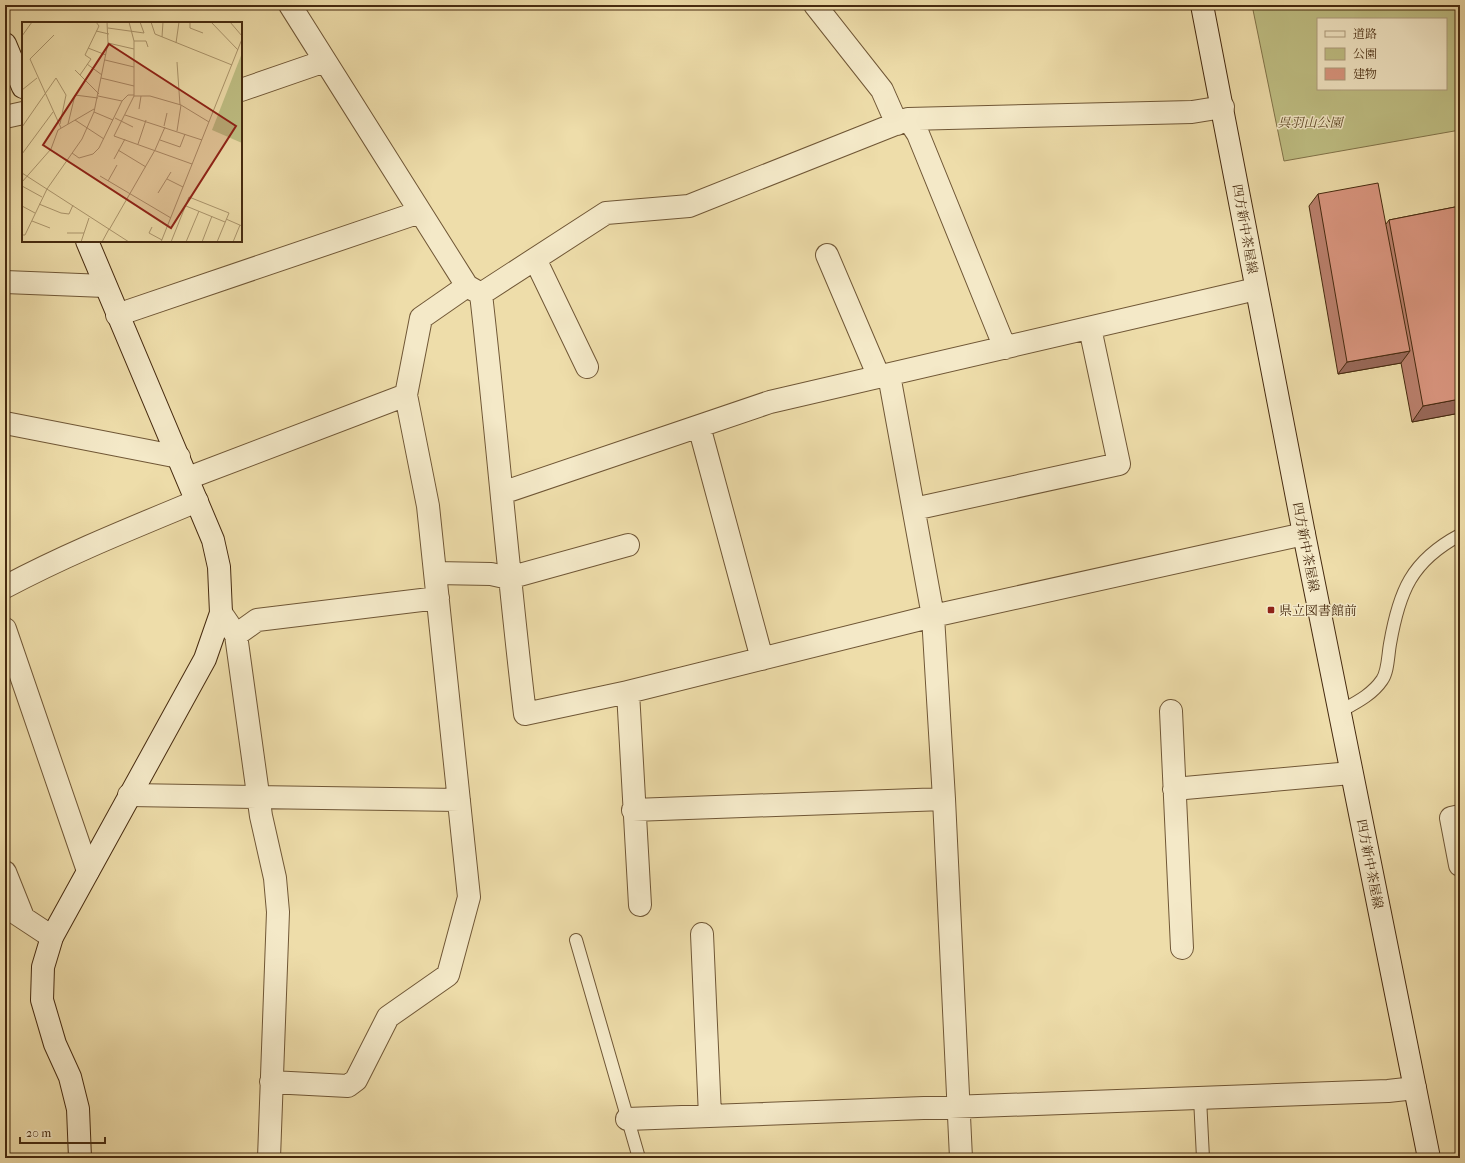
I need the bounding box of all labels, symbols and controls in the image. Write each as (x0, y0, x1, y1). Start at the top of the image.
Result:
legend (1317, 18, 1447, 90)
inset map (22, 22, 242, 242)
text: 道路 (1353, 27, 1377, 41)
text: 公園 (1353, 47, 1377, 61)
text: 建物 (1353, 67, 1377, 81)
park label: 呉羽山公園 (1277, 115, 1344, 130)
street label: 四方新中茶屋線 (1230, 183, 1260, 275)
street label: 四方新中茶屋線 (1290, 501, 1322, 593)
place label: 県立図書館前 (1279, 603, 1357, 618)
marker: 県立図書館前 (1266, 605, 1276, 615)
street label: 四方新中茶屋線 (1354, 818, 1386, 910)
scale bar (20, 1119, 105, 1145)
text: 20 m (26, 1126, 51, 1140)

